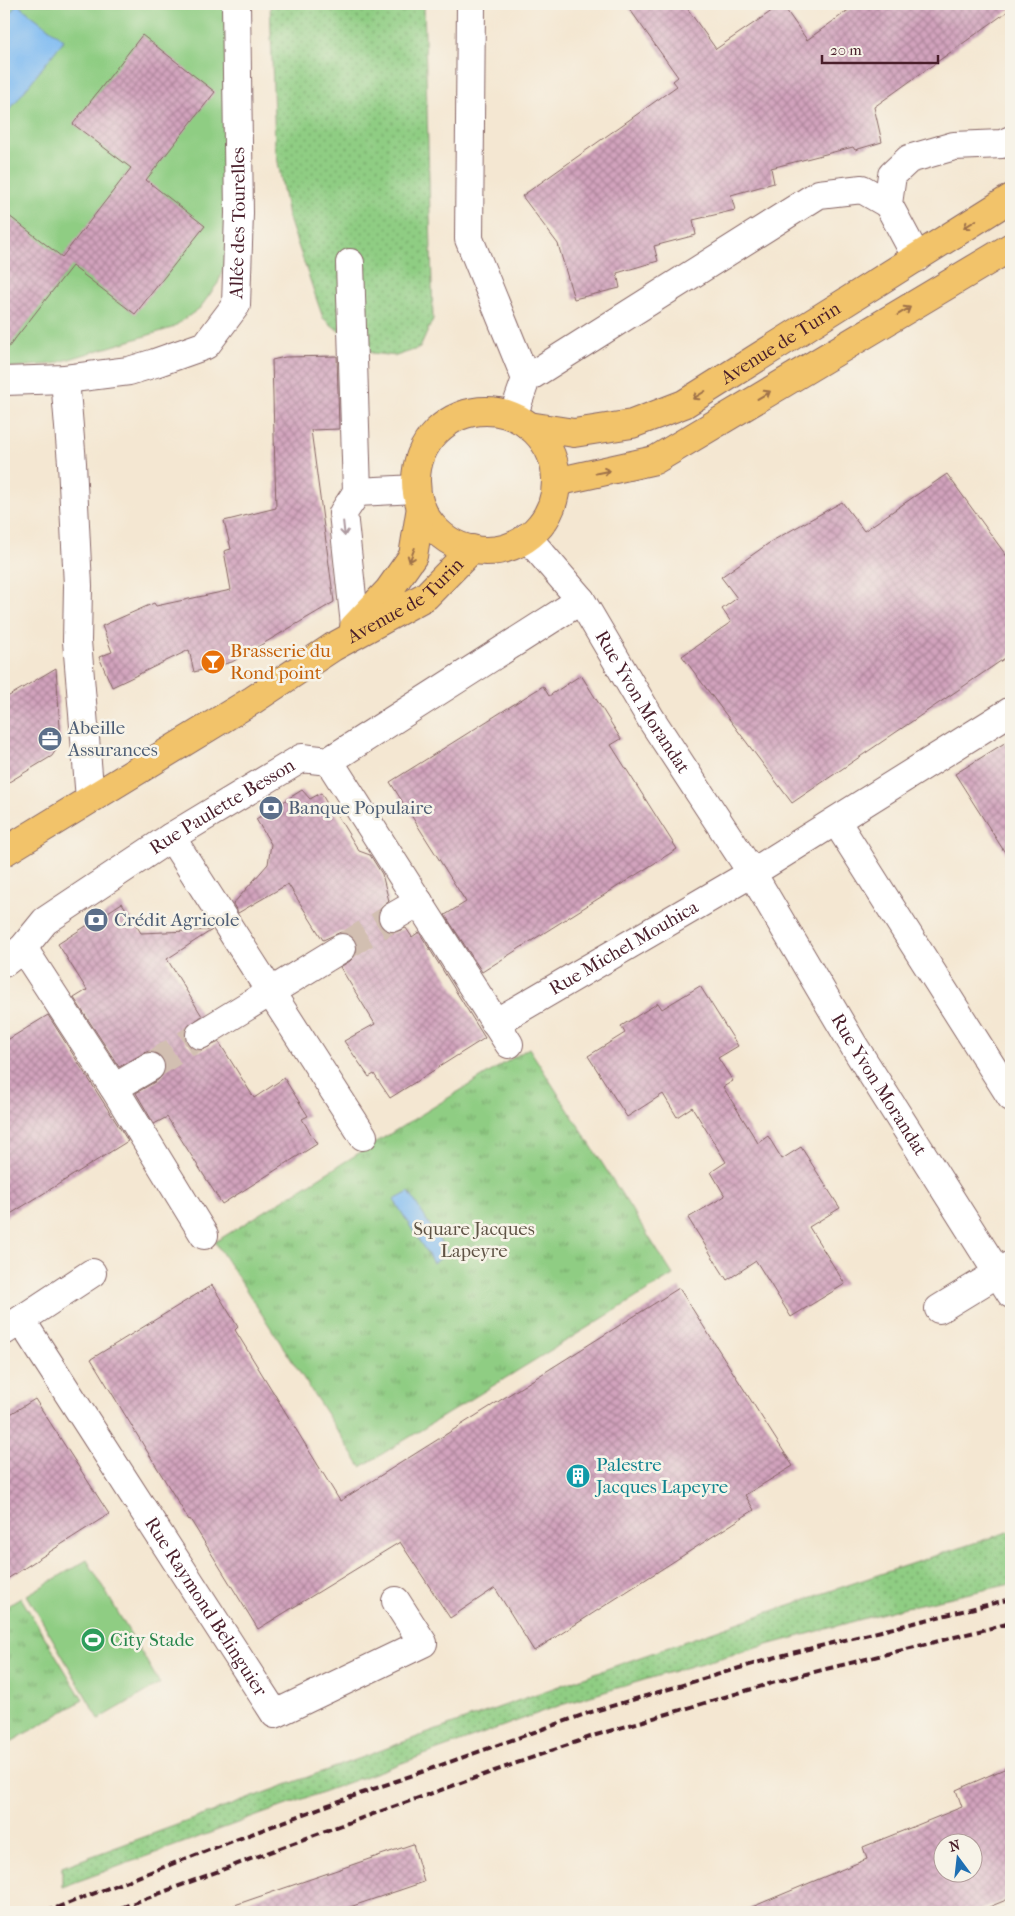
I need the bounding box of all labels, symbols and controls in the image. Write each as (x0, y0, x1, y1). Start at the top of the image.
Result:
scale bar (822, 32, 939, 64)
text: 20 m (830, 41, 862, 59)
street label: Allée des Tourelles (225, 147, 250, 300)
one-way arrow (963, 219, 977, 229)
street label: Avenue de Turin (716, 297, 844, 390)
one-way arrow (896, 306, 910, 316)
one-way arrow (757, 389, 771, 399)
one-way arrow (693, 390, 707, 400)
one-way arrow (595, 466, 611, 476)
one-way arrow (339, 520, 349, 536)
one-way arrow (407, 547, 416, 562)
street label: Avenue de Turin (342, 553, 468, 649)
street label: Rue Yvon Morandat (590, 627, 695, 778)
place label: Brasserie du Rond point (230, 640, 331, 684)
bar icon: Brasserie du Rond point (200, 649, 226, 675)
place label: Abeille Assurances (67, 717, 158, 761)
office icon: Abeille Assurances (37, 726, 63, 752)
street label: Rue Paulette Besson (145, 754, 299, 859)
bank icon: Banque Populaire (258, 795, 284, 821)
place label: Banque Populaire (288, 797, 433, 819)
street label: Rue Michel Mouhica (545, 896, 702, 1000)
bank icon: Crédit Agricole (83, 907, 109, 933)
place label: Crédit Agricole (114, 909, 239, 931)
street label: Rue Yvon Morandat (826, 1010, 932, 1160)
park label: Square Jacques Lapeyre (413, 1218, 535, 1262)
place label: Palestre Jacques Lapeyre (594, 1454, 728, 1498)
building icon: Palestre Jacques Lapeyre (565, 1463, 591, 1489)
street label: Rue Raymond Belinguier (140, 1513, 272, 1701)
sports icon: City Stade (80, 1627, 106, 1653)
place label: City Stade (110, 1629, 194, 1651)
north arrow (932, 1834, 982, 1884)
text: N (947, 1836, 962, 1856)

